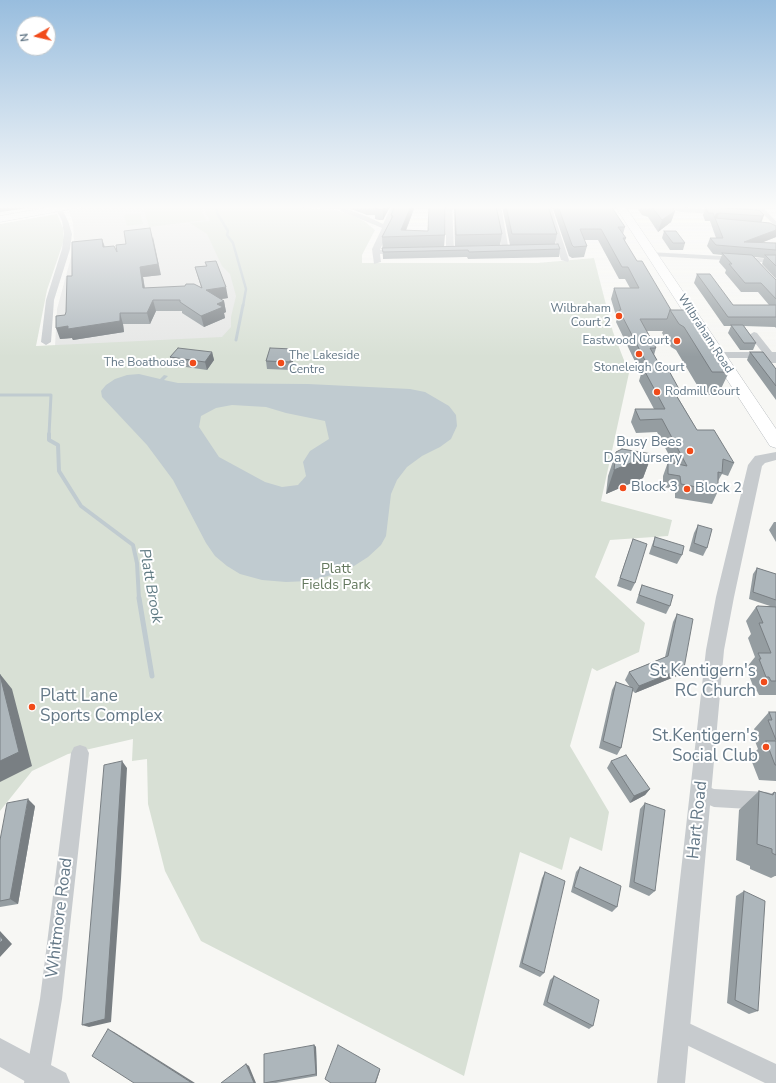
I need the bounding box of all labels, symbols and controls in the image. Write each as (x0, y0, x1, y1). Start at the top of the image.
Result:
north arrow (16, 16, 56, 56)
text: N (17, 32, 33, 43)
street label: Wilbraham Road (674, 292, 736, 376)
place label: Wilbraham Court 2 (550, 302, 611, 330)
marker: Wilbraham Court 2 (614, 311, 624, 321)
place label: Eastwood Court (582, 334, 669, 348)
marker: Eastwood Court (672, 336, 682, 346)
place label: The Lakeside Centre (289, 349, 360, 377)
marker: Stoneleigh Court (634, 349, 644, 359)
place label: The Boathouse (104, 356, 185, 370)
marker: The Boathouse (188, 358, 198, 368)
marker: The Lakeside Centre (276, 358, 286, 368)
place label: Stoneleigh Court (594, 361, 684, 375)
place label: Rodmill Court (665, 385, 740, 399)
marker: Rodmill Court (652, 387, 662, 397)
place label: Busy Bees Day Nursery (604, 435, 682, 468)
marker: Busy Bees Day Nursery (685, 446, 695, 456)
place label: Block 3 (631, 480, 678, 496)
place label: Block 2 (695, 481, 742, 497)
marker: Block 3 (618, 483, 628, 493)
marker: Block 2 (682, 484, 692, 494)
water label: Platt Brook (135, 547, 165, 625)
park label: Platt Fields Park (302, 562, 370, 594)
place label: St Kentigern's RC Church (650, 662, 756, 702)
marker: St Kentigern's RC Church (759, 677, 769, 687)
place label: Platt Lane Sports Complex (40, 687, 162, 727)
marker: Platt Lane Sports Complex (27, 702, 37, 712)
place label: St.Kentigern's Social Club (652, 727, 758, 767)
marker: St.Kentigern's Social Club (761, 742, 771, 752)
street label: Hart Road (684, 780, 712, 860)
street label: Whitmore Road (42, 857, 78, 979)

